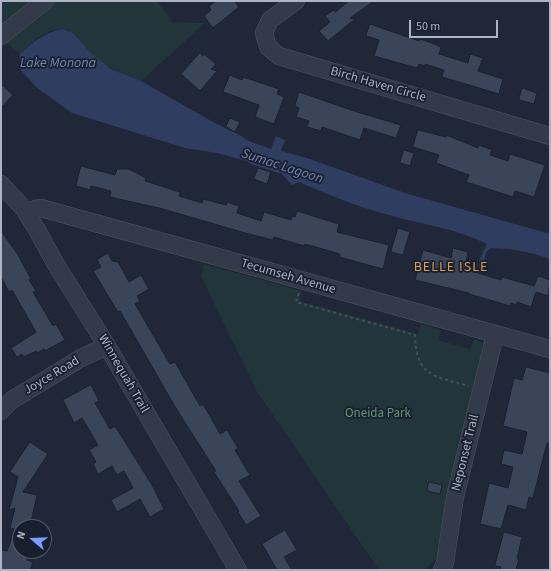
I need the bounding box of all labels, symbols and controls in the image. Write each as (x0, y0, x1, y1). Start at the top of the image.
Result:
scale bar (411, 12, 500, 38)
text: 50 m (416, 18, 440, 35)
water label: Lake Monona (20, 56, 96, 72)
street label: Birch Haven Circle (328, 64, 428, 106)
water label: Sumac Lagoon (239, 146, 325, 188)
street label: Tecumseh Avenue (239, 256, 337, 298)
district label: BELLE ISLE (414, 260, 488, 276)
street label: Winnequah Trail (94, 332, 152, 416)
street label: Joyce Road (21, 353, 83, 399)
park label: Oneida Park (345, 406, 411, 422)
street label: Neponset Trail (449, 413, 483, 493)
north arrow (12, 519, 52, 559)
text: N (13, 529, 29, 541)

